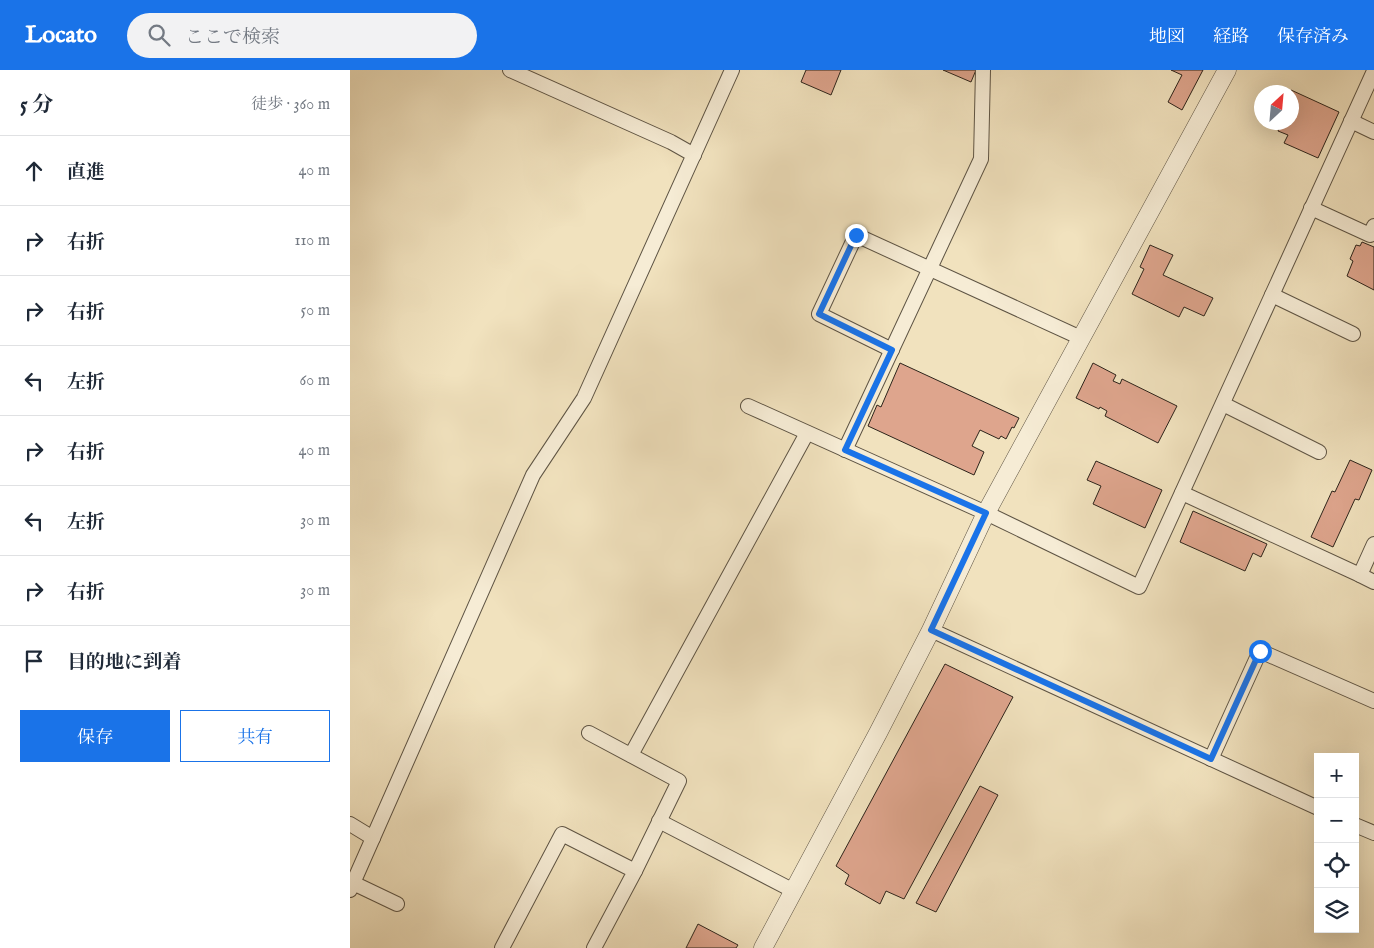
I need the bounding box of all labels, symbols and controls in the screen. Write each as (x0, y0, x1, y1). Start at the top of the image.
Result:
search box (127, 13, 477, 58)
text: Locato (25, 20, 97, 51)
icon: search (145, 21, 173, 49)
text: ここで検索 (185, 26, 280, 50)
text: 地図 (1149, 26, 1185, 49)
text: 経路 (1213, 26, 1249, 49)
text: 保存済み (1277, 26, 1349, 49)
north arrow (1254, 85, 1299, 130)
text: 5 分 (20, 92, 53, 119)
text: 徒歩 · 360 m (251, 95, 330, 115)
icon: ahead (20, 157, 48, 185)
text: 直進 (67, 161, 105, 185)
text: 40 m (298, 161, 330, 181)
route end (845, 224, 868, 247)
icon: right (20, 227, 48, 255)
text: 右折 (67, 231, 105, 255)
text: 110 m (294, 231, 330, 251)
icon: right (20, 297, 48, 325)
text: 右折 (67, 301, 105, 325)
text: 50 m (301, 301, 330, 321)
icon: left (20, 367, 48, 395)
text: 左折 (67, 371, 105, 395)
text: 60 m (300, 371, 330, 391)
icon: right (20, 437, 48, 465)
text: 右折 (67, 441, 105, 465)
text: 40 m (298, 441, 330, 461)
icon: left (20, 507, 48, 535)
text: 左折 (67, 511, 105, 535)
text: 30 m (300, 511, 330, 531)
icon: right (20, 577, 48, 605)
text: 右折 (67, 581, 105, 605)
text: 30 m (300, 581, 330, 601)
route start (1249, 640, 1272, 663)
icon: arrive (20, 647, 48, 675)
text: 目的地に到着 (67, 651, 181, 675)
button: 保存 (20, 710, 170, 762)
button: 共有 (180, 710, 330, 762)
map controls (1314, 753, 1359, 933)
button: + (1314, 753, 1359, 798)
button: − (1314, 798, 1359, 843)
button: locate (1314, 843, 1359, 888)
button: layers (1314, 888, 1359, 933)

